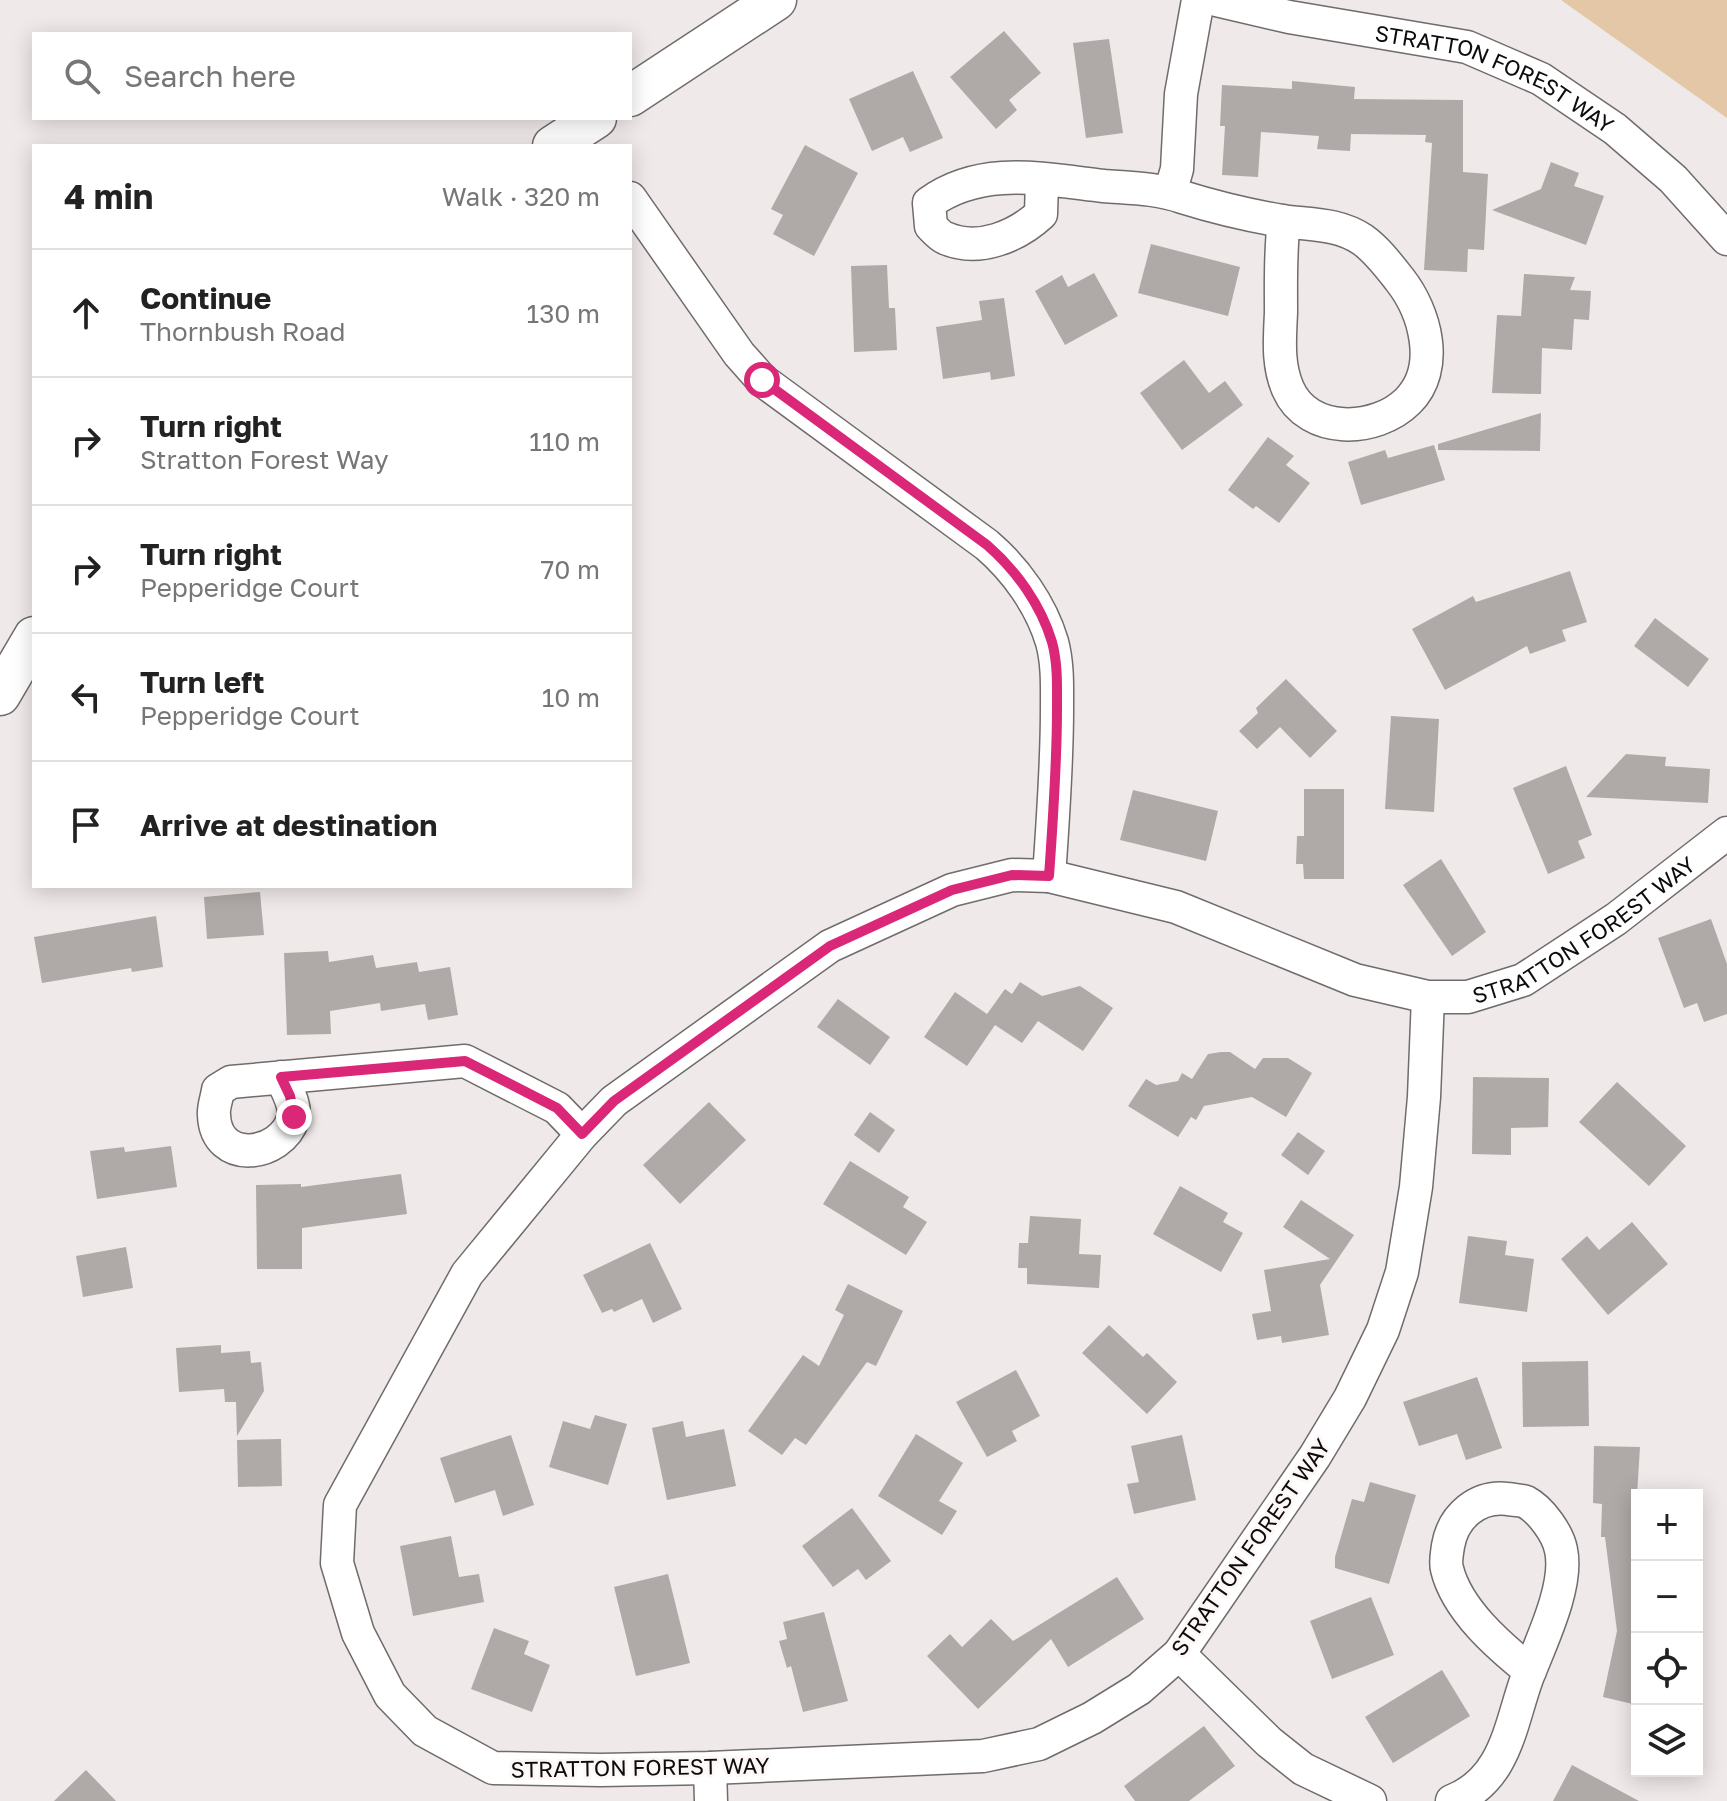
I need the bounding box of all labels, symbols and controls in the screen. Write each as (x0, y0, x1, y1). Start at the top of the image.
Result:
street label: STRATTON FOREST WAY (1373, 18, 1619, 138)
search box (32, 32, 632, 120)
icon: search (60, 54, 104, 98)
text: Search here (124, 58, 296, 94)
text: 4 min (64, 176, 153, 216)
text: Walk · 320 m (442, 181, 600, 212)
text: Continue (140, 280, 271, 316)
icon: ahead (64, 291, 108, 335)
text: 130 m (527, 298, 600, 329)
text: Thornbush Road (140, 316, 346, 347)
route start (744, 362, 780, 398)
text: Turn right (140, 408, 282, 444)
icon: right (64, 419, 108, 463)
text: 110 m (529, 426, 600, 457)
text: Stratton Forest Way (140, 444, 389, 475)
text: Turn right (140, 536, 282, 572)
icon: right (64, 547, 108, 591)
text: 70 m (541, 554, 600, 585)
text: Pepperidge Court (140, 572, 360, 603)
text: Turn left (140, 664, 265, 700)
icon: left (64, 675, 108, 719)
text: 10 m (542, 682, 600, 713)
text: Pepperidge Court (140, 700, 360, 731)
icon: arrive (64, 803, 108, 847)
text: Arrive at destination (140, 807, 437, 843)
street label: STRATTON FOREST WAY (1469, 850, 1700, 1008)
route end (276, 1099, 312, 1135)
street label: STRATTON FOREST WAY (1165, 1433, 1335, 1661)
map controls (1631, 1489, 1703, 1777)
button: + (1631, 1489, 1703, 1561)
button: − (1631, 1561, 1703, 1633)
button: locate (1631, 1633, 1703, 1705)
button: layers (1631, 1705, 1703, 1777)
street label: STRATTON FOREST WAY (510, 1751, 770, 1783)

